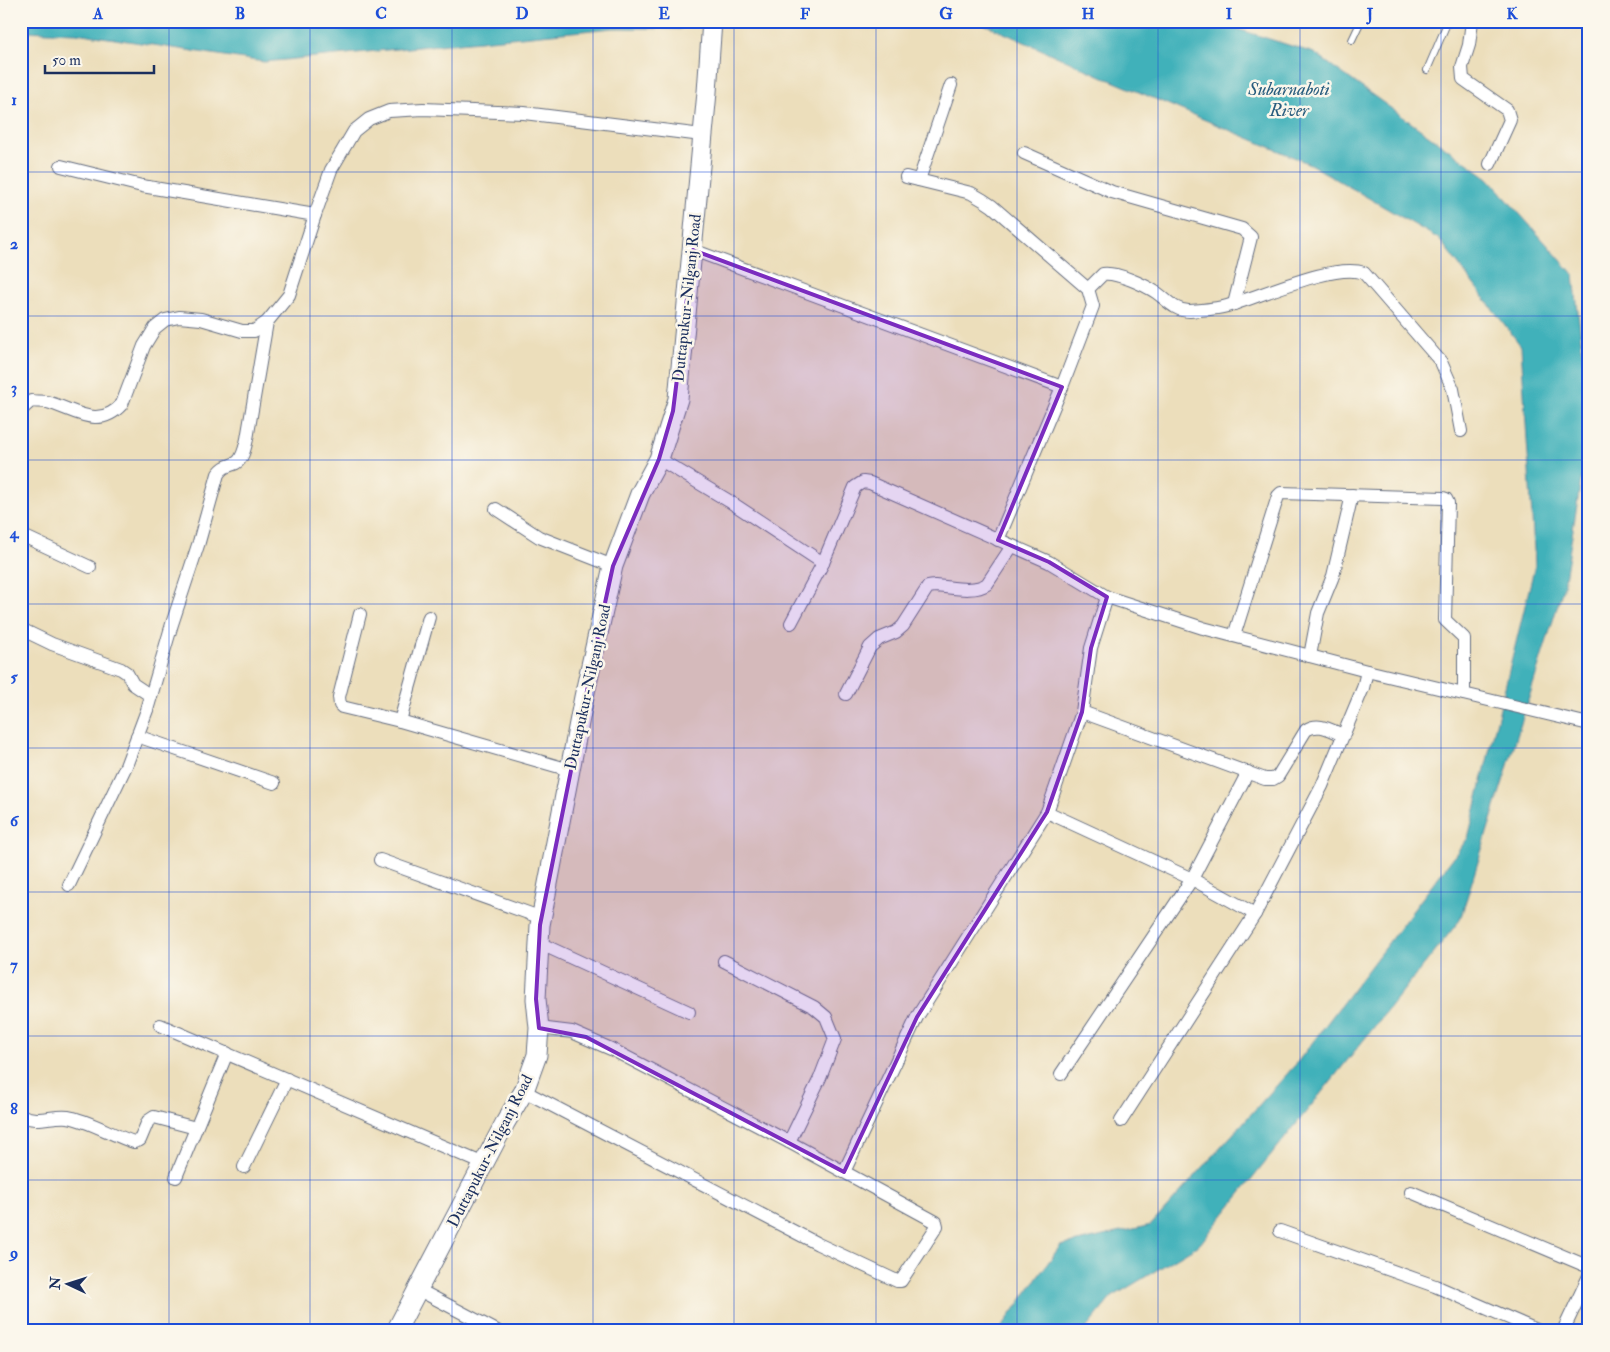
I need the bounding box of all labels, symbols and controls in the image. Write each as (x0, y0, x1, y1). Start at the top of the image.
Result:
text: A (92, 4, 104, 24)
text: B (235, 4, 245, 24)
text: C (375, 4, 387, 24)
text: D (515, 4, 529, 24)
text: E (658, 4, 670, 24)
text: F (800, 4, 810, 24)
text: G (939, 4, 953, 24)
text: H (1081, 4, 1095, 24)
text: I (1226, 4, 1233, 24)
text: J (1366, 4, 1374, 25)
text: K (1506, 4, 1518, 24)
scale bar (45, 42, 154, 74)
text: 50 m (52, 51, 81, 70)
water label: Subarnaboti River (1247, 78, 1330, 122)
text: 1 (11, 90, 17, 110)
street label: Duttapukur-Nilganj Road (668, 213, 707, 383)
text: 2 (10, 234, 18, 254)
text: 3 (11, 378, 17, 398)
text: 4 (9, 523, 20, 543)
street label: Duttapukur-Nilganj Road (561, 602, 616, 772)
text: 5 (10, 667, 18, 687)
text: 6 (10, 811, 20, 831)
text: 7 (10, 955, 18, 975)
street label: Duttapukur-Nilganj Road (443, 1071, 538, 1231)
text: 8 (10, 1099, 18, 1119)
text: 9 (8, 1243, 18, 1263)
north arrow (42, 1260, 92, 1310)
text: N (47, 1276, 64, 1291)

